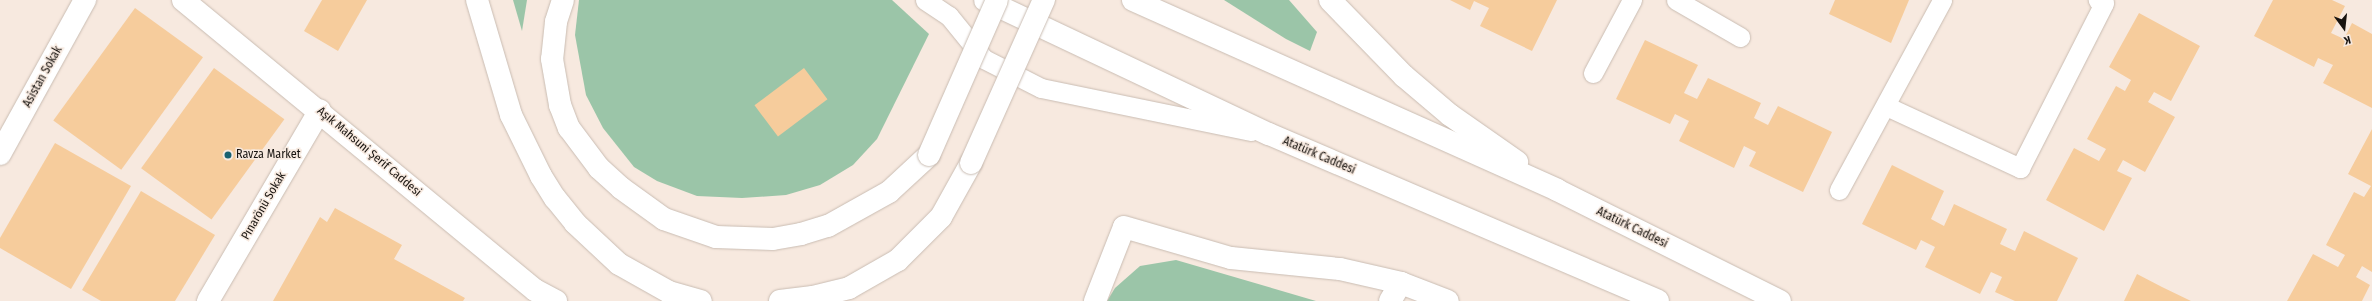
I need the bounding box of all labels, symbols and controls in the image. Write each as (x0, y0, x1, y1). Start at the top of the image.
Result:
north arrow (2324, 8, 2364, 48)
text: K (2342, 33, 2352, 47)
street label: Asistan Sokak (20, 44, 66, 110)
street label: Aşık Mahsuni Şerif Caddesi (314, 104, 424, 200)
street label: Atatürk Caddesi (1280, 134, 1358, 178)
place label: Ravza Market (236, 148, 301, 162)
marker: Ravza Market (223, 150, 233, 160)
street label: Pınarönü Sokak (239, 169, 289, 243)
street label: Atatürk Caddesi (1594, 205, 1670, 251)

